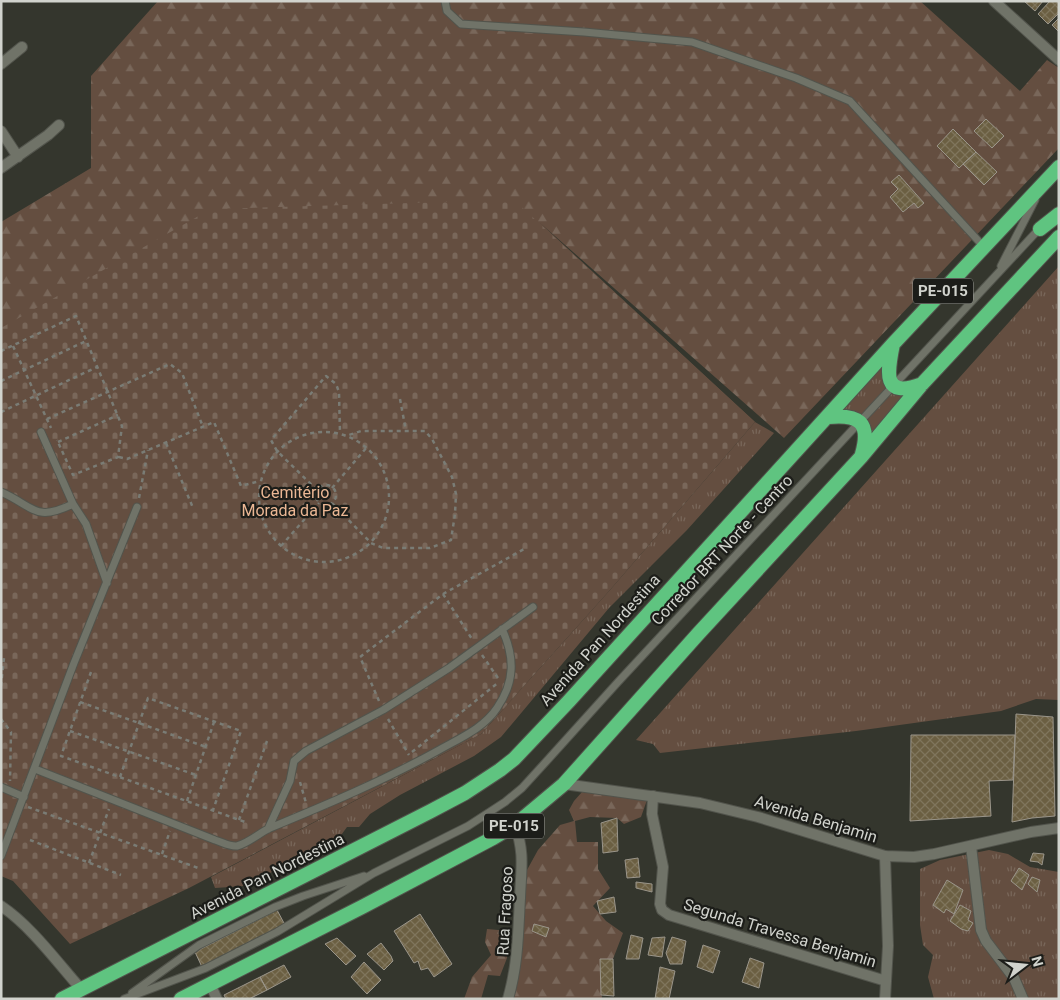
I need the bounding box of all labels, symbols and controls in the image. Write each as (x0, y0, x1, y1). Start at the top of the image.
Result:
road number: PE-015 (913, 278, 973, 304)
street label: Corredor BRT Norte - Centro (647, 471, 797, 629)
park label: Cemitério Morada da Paz (242, 483, 349, 520)
street label: Avenida Pan Nordestina (536, 570, 664, 710)
street label: Avenida Benjamin (752, 791, 880, 847)
road number: PE-015 (484, 814, 544, 838)
street label: Avenida Pan Nordestina (187, 829, 347, 923)
street label: Rua Fragoso (493, 866, 517, 956)
street label: Segunda Travessa Benjamin (681, 895, 879, 971)
north arrow (1000, 940, 1050, 990)
text: N (1028, 954, 1047, 968)

